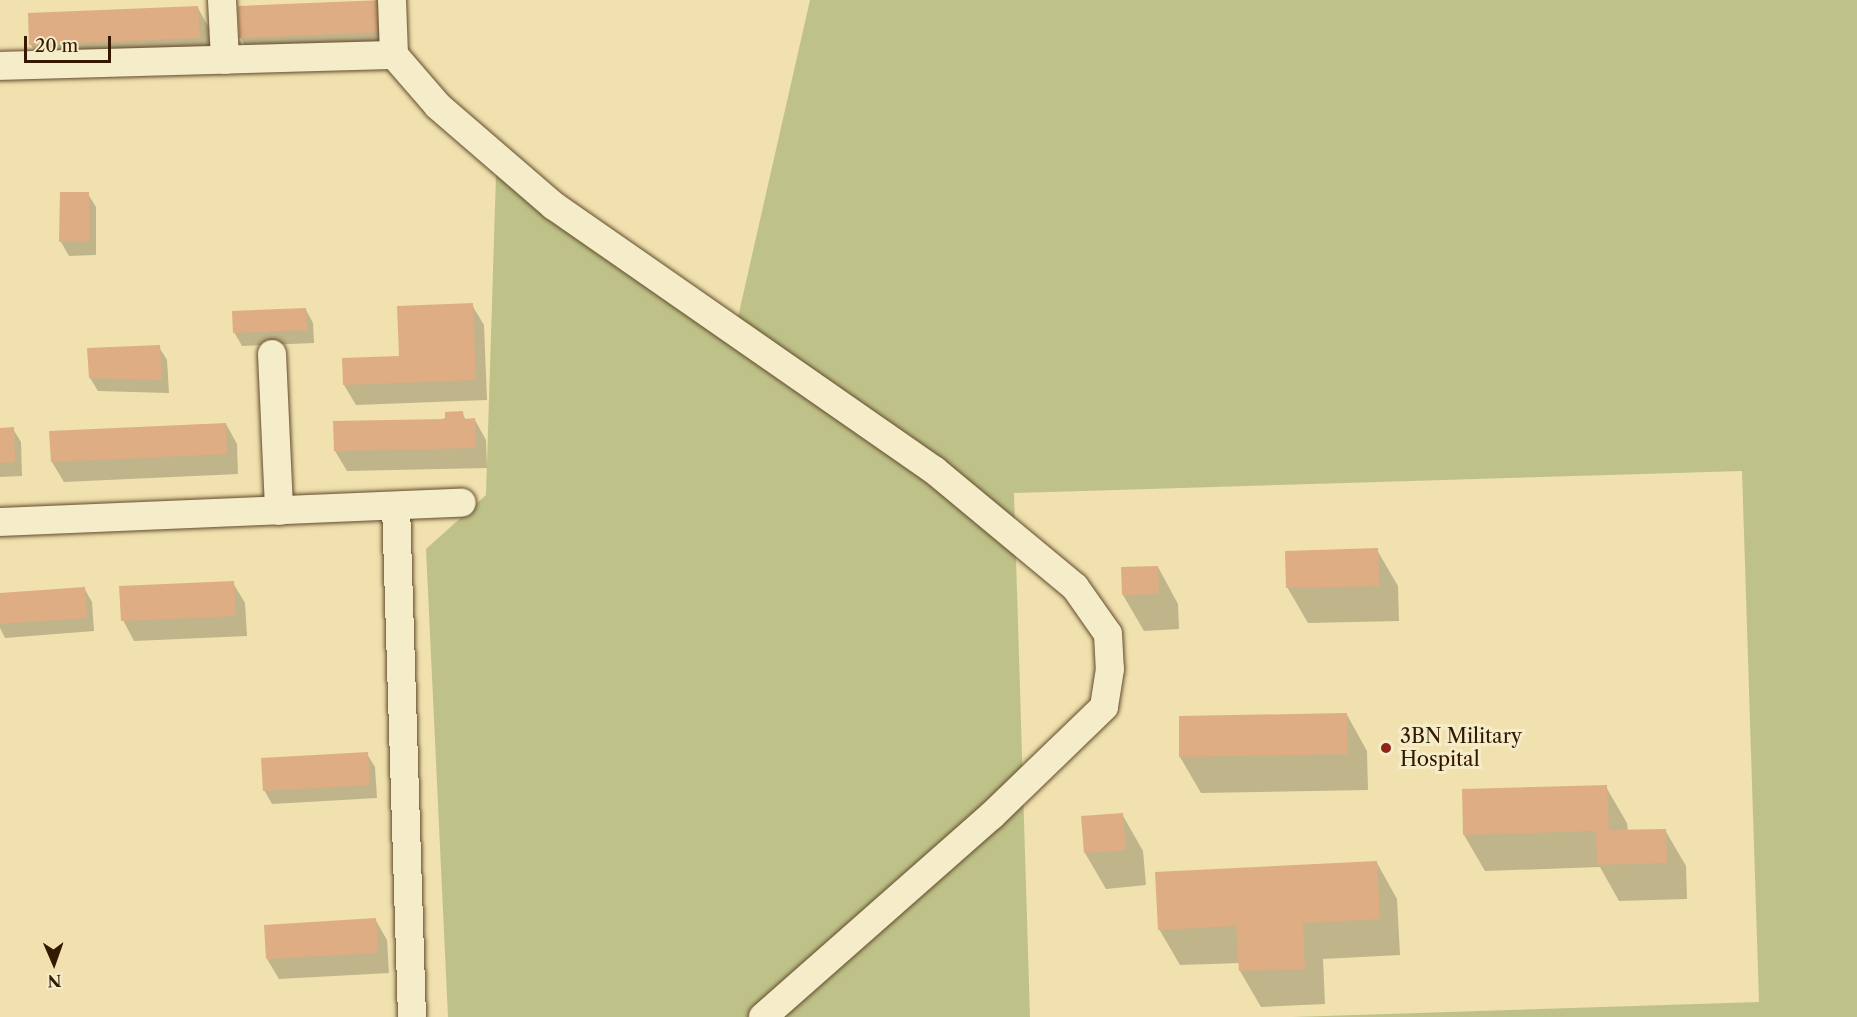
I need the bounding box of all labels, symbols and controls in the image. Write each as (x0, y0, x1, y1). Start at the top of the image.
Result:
scale bar (27, 24, 114, 62)
text: 20 m (35, 35, 78, 57)
place label: 3BN Military Hospital (1400, 724, 1522, 771)
marker: 3BN Military Hospital (1377, 739, 1395, 757)
north arrow (24, 933, 84, 993)
text: N (47, 971, 62, 991)

